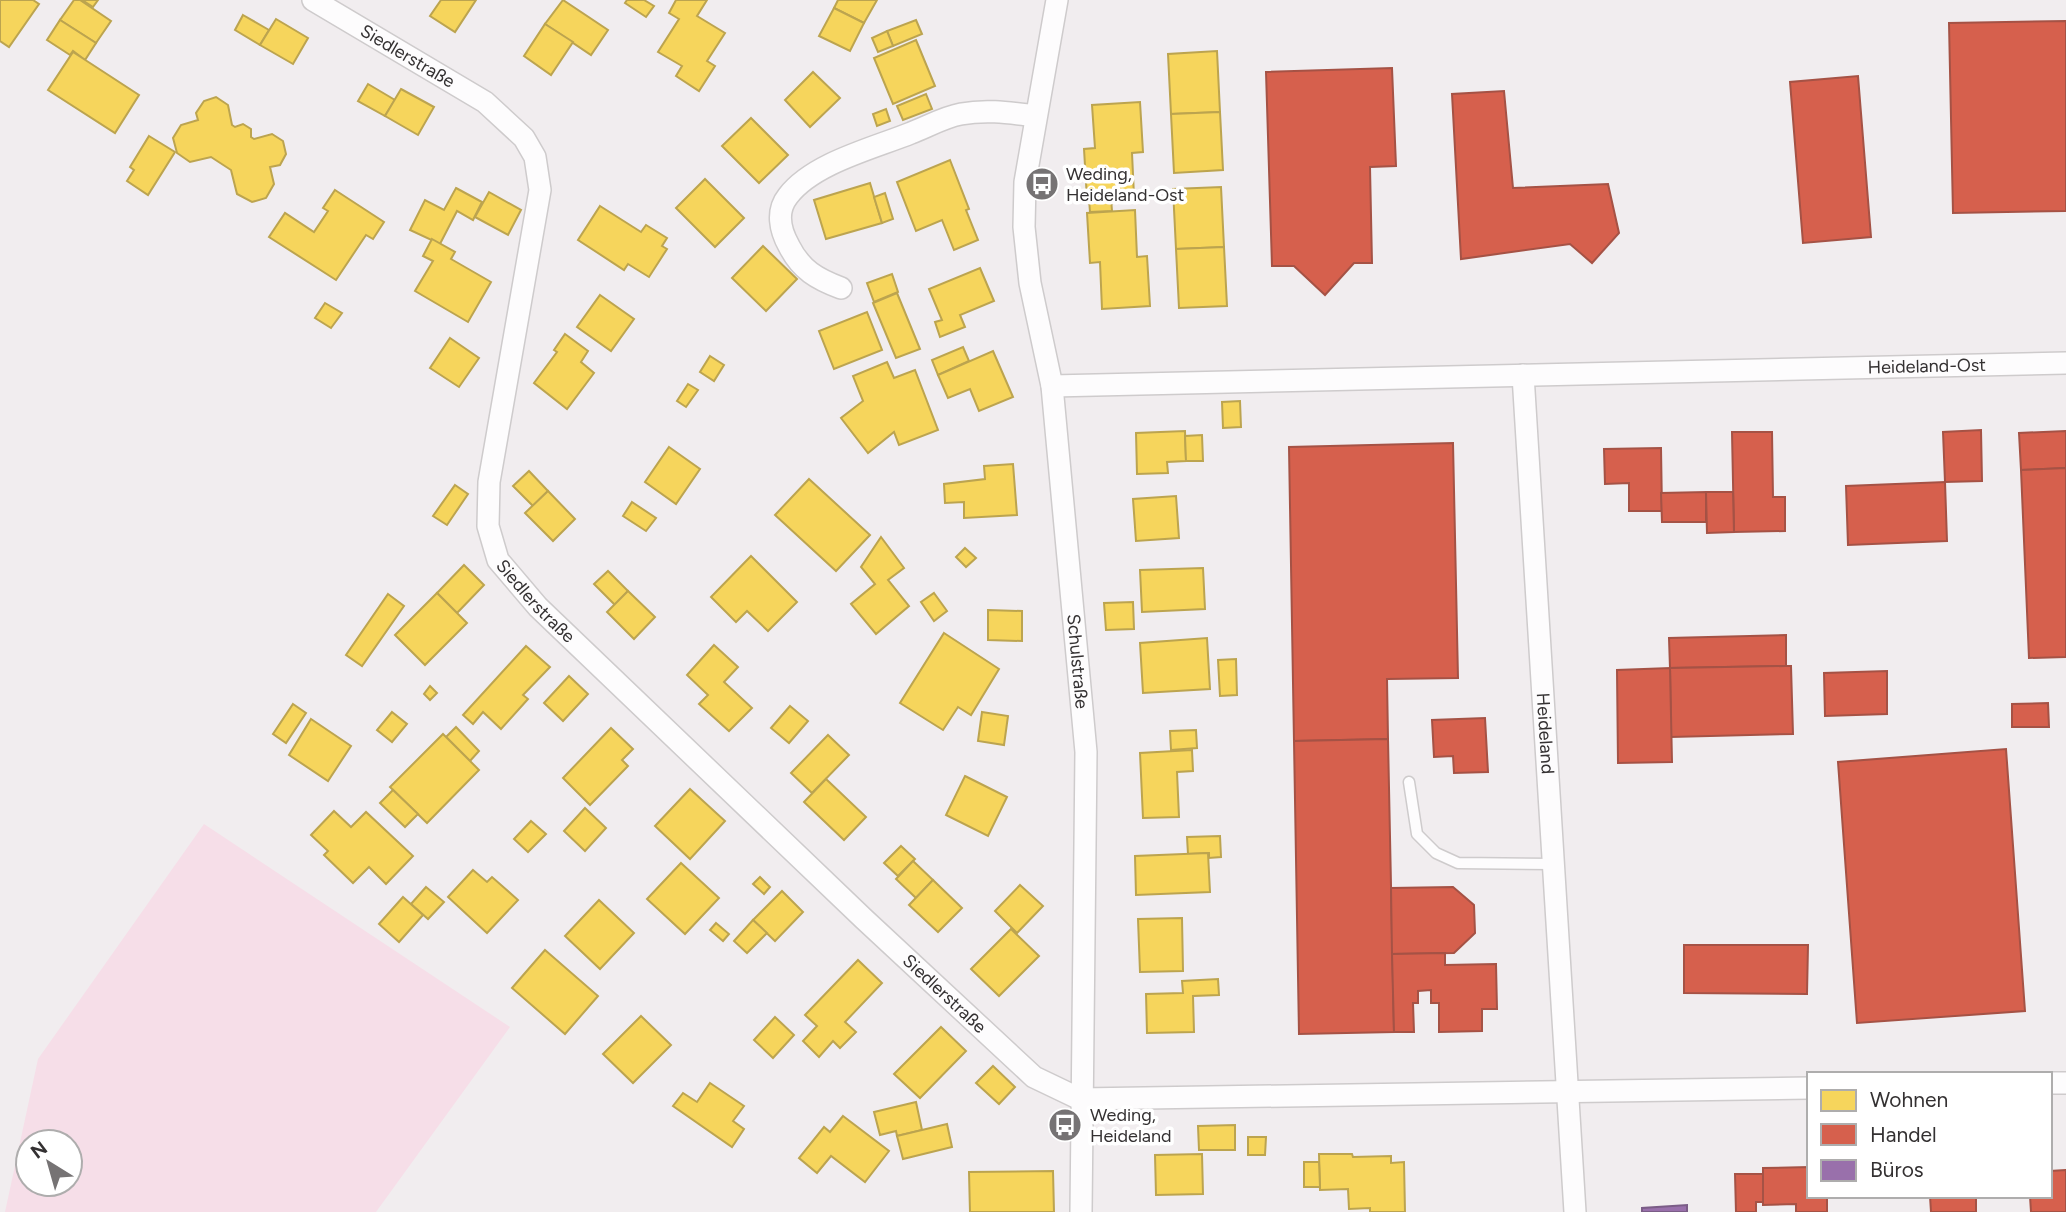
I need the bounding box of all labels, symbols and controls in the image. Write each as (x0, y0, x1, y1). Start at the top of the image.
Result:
street label: Siedlerstraße (356, 20, 459, 93)
place label: Weding, Heideland-Ost (1066, 163, 1184, 206)
bus stop icon: Weding, Heideland-Ost (1023, 165, 1061, 203)
street label: Heideland-Ost (1867, 354, 1986, 378)
street label: Siedlerstraße (491, 555, 580, 648)
street label: Schulstraße (1062, 613, 1093, 710)
street label: Heideland (1532, 692, 1559, 775)
street label: Siedlerstraße (898, 950, 991, 1038)
legend (1807, 1072, 2052, 1198)
text: Wohnen (1870, 1087, 1948, 1112)
place label: Weding, Heideland (1090, 1104, 1172, 1147)
bus stop icon: Weding, Heideland (1046, 1106, 1084, 1144)
text: Handel (1870, 1122, 1937, 1147)
north arrow (14, 1128, 84, 1198)
text: N (26, 1136, 52, 1163)
text: Büros (1870, 1157, 1924, 1182)

